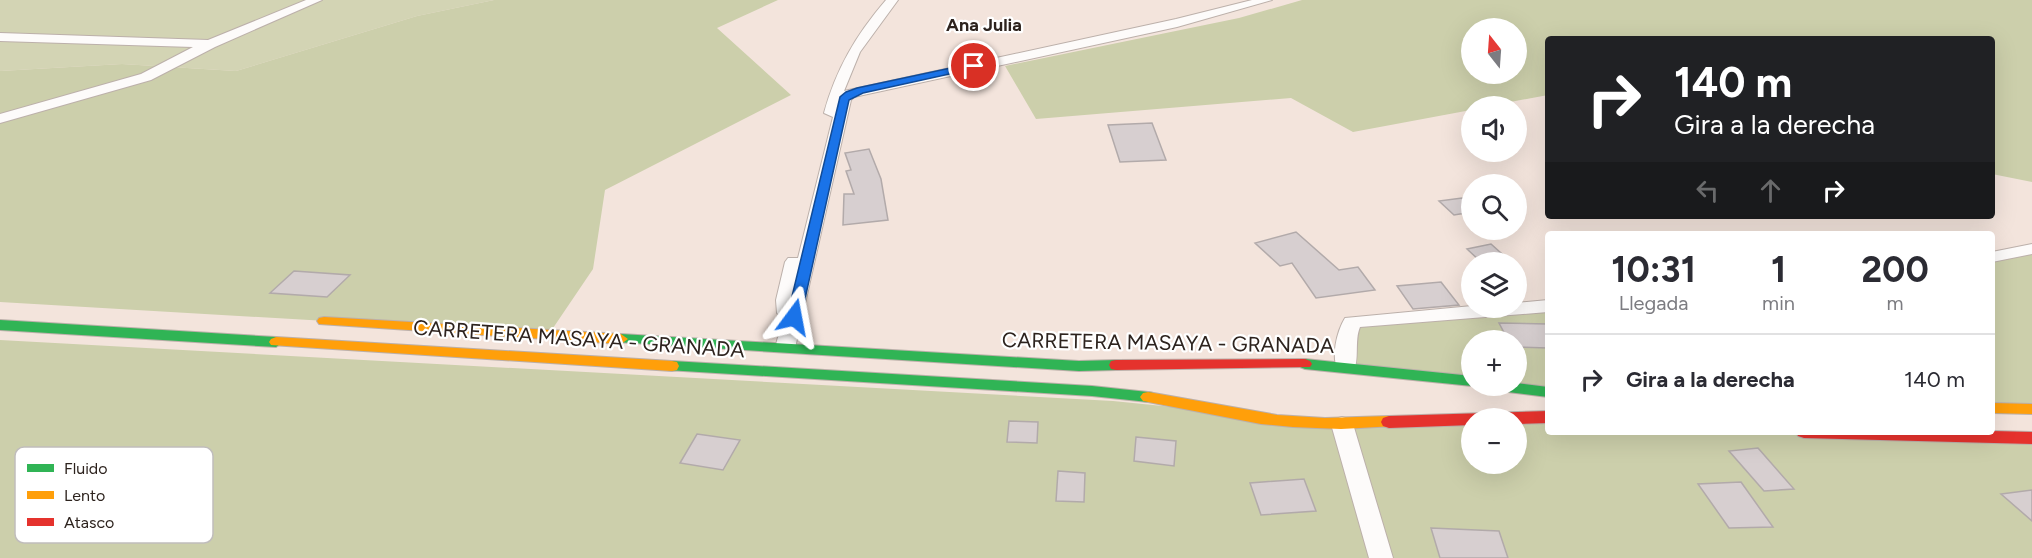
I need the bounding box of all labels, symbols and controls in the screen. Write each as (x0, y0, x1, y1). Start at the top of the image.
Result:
district label: Ana Julia (946, 14, 1022, 36)
north arrow (1461, 18, 1527, 84)
map controls (1461, 18, 1527, 474)
pin (948, 40, 999, 91)
icon: arrive (957, 49, 990, 82)
text: 140 m (1674, 57, 1792, 108)
icon: right (1575, 60, 1653, 138)
button: sound (1461, 96, 1527, 162)
text: Gira a la derecha (1674, 108, 1875, 141)
button: search (1461, 174, 1527, 240)
icon: left (1691, 174, 1724, 207)
icon: ahead (1754, 174, 1787, 207)
icon: right (1817, 174, 1850, 207)
text: 10:31 (1611, 248, 1696, 291)
text: 1 (1771, 248, 1786, 291)
text: 200 (1861, 248, 1929, 291)
button: layers (1461, 252, 1527, 318)
position arrow (762, 285, 826, 349)
text: Llegada (1619, 291, 1688, 315)
text: min (1762, 291, 1795, 315)
text: m (1886, 291, 1903, 315)
street label: CARRETERA MASAYA - GRANADA (413, 314, 746, 363)
street label: CARRETERA MASAYA - GRANADA (1002, 327, 1334, 358)
button: + (1461, 330, 1527, 396)
icon: right (1575, 363, 1608, 396)
text: Gira a la derecha (1626, 366, 1795, 393)
text: 140 m (1904, 366, 1965, 393)
button: − (1461, 408, 1527, 474)
legend (15, 447, 213, 543)
text: Fluido (64, 459, 108, 478)
text: Lento (64, 486, 105, 505)
text: Atasco (64, 513, 114, 532)

